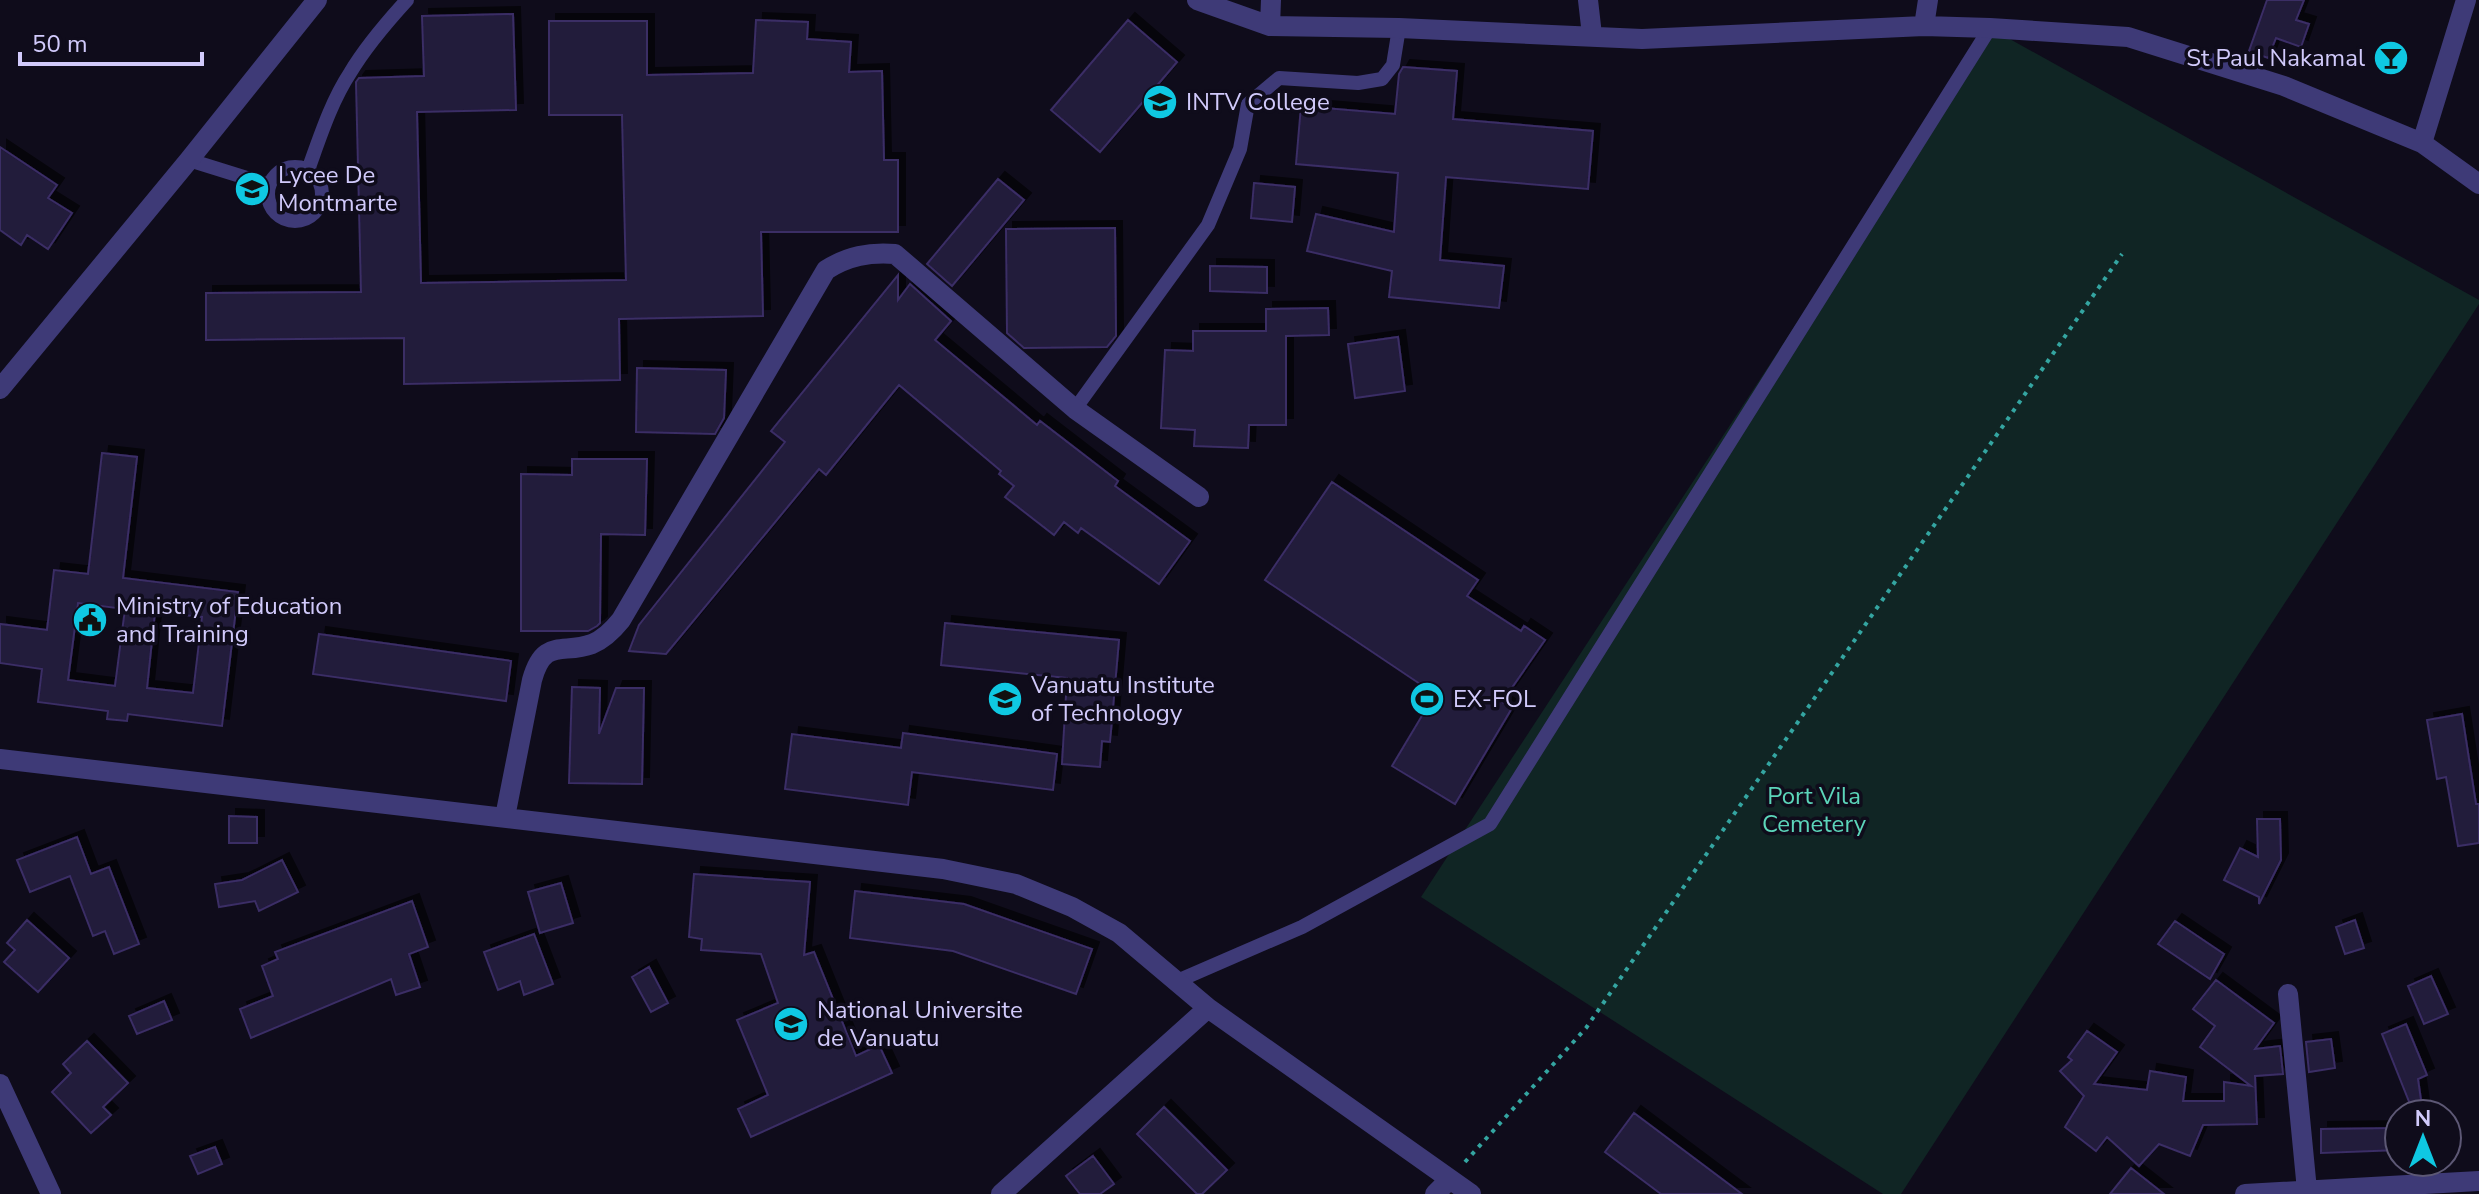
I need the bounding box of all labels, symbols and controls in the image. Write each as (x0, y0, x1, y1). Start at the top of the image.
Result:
scale bar (20, 16, 202, 66)
text: 50 m (32, 28, 88, 60)
bar icon: St Paul Nakamal (2372, 39, 2410, 77)
place label: St Paul Nakamal (2186, 42, 2365, 74)
school or university icon: INTV College (1141, 83, 1179, 121)
place label: INTV College (1186, 86, 1330, 118)
place label: Lycee De Montmarte (278, 159, 397, 219)
school or university icon: Lycee De Montmarte (233, 170, 271, 208)
place label: Ministry of Education and Training (116, 590, 342, 650)
public building icon: Ministry of Education and Training (71, 601, 109, 639)
place label: Vanuatu Institute of Technology (1030, 669, 1215, 729)
school or university icon: Vanuatu Institute of Technology (986, 680, 1024, 718)
sports icon: EX-FOL (1408, 680, 1446, 718)
place label: EX-FOL (1453, 683, 1536, 715)
park label: Port Vila Cemetery (1762, 780, 1867, 840)
place label: National Universite de Vanuatu (817, 994, 1023, 1054)
school or university icon: National Universite de Vanuatu (772, 1005, 810, 1043)
north arrow (2383, 1098, 2463, 1178)
text: N (2415, 1104, 2431, 1134)

